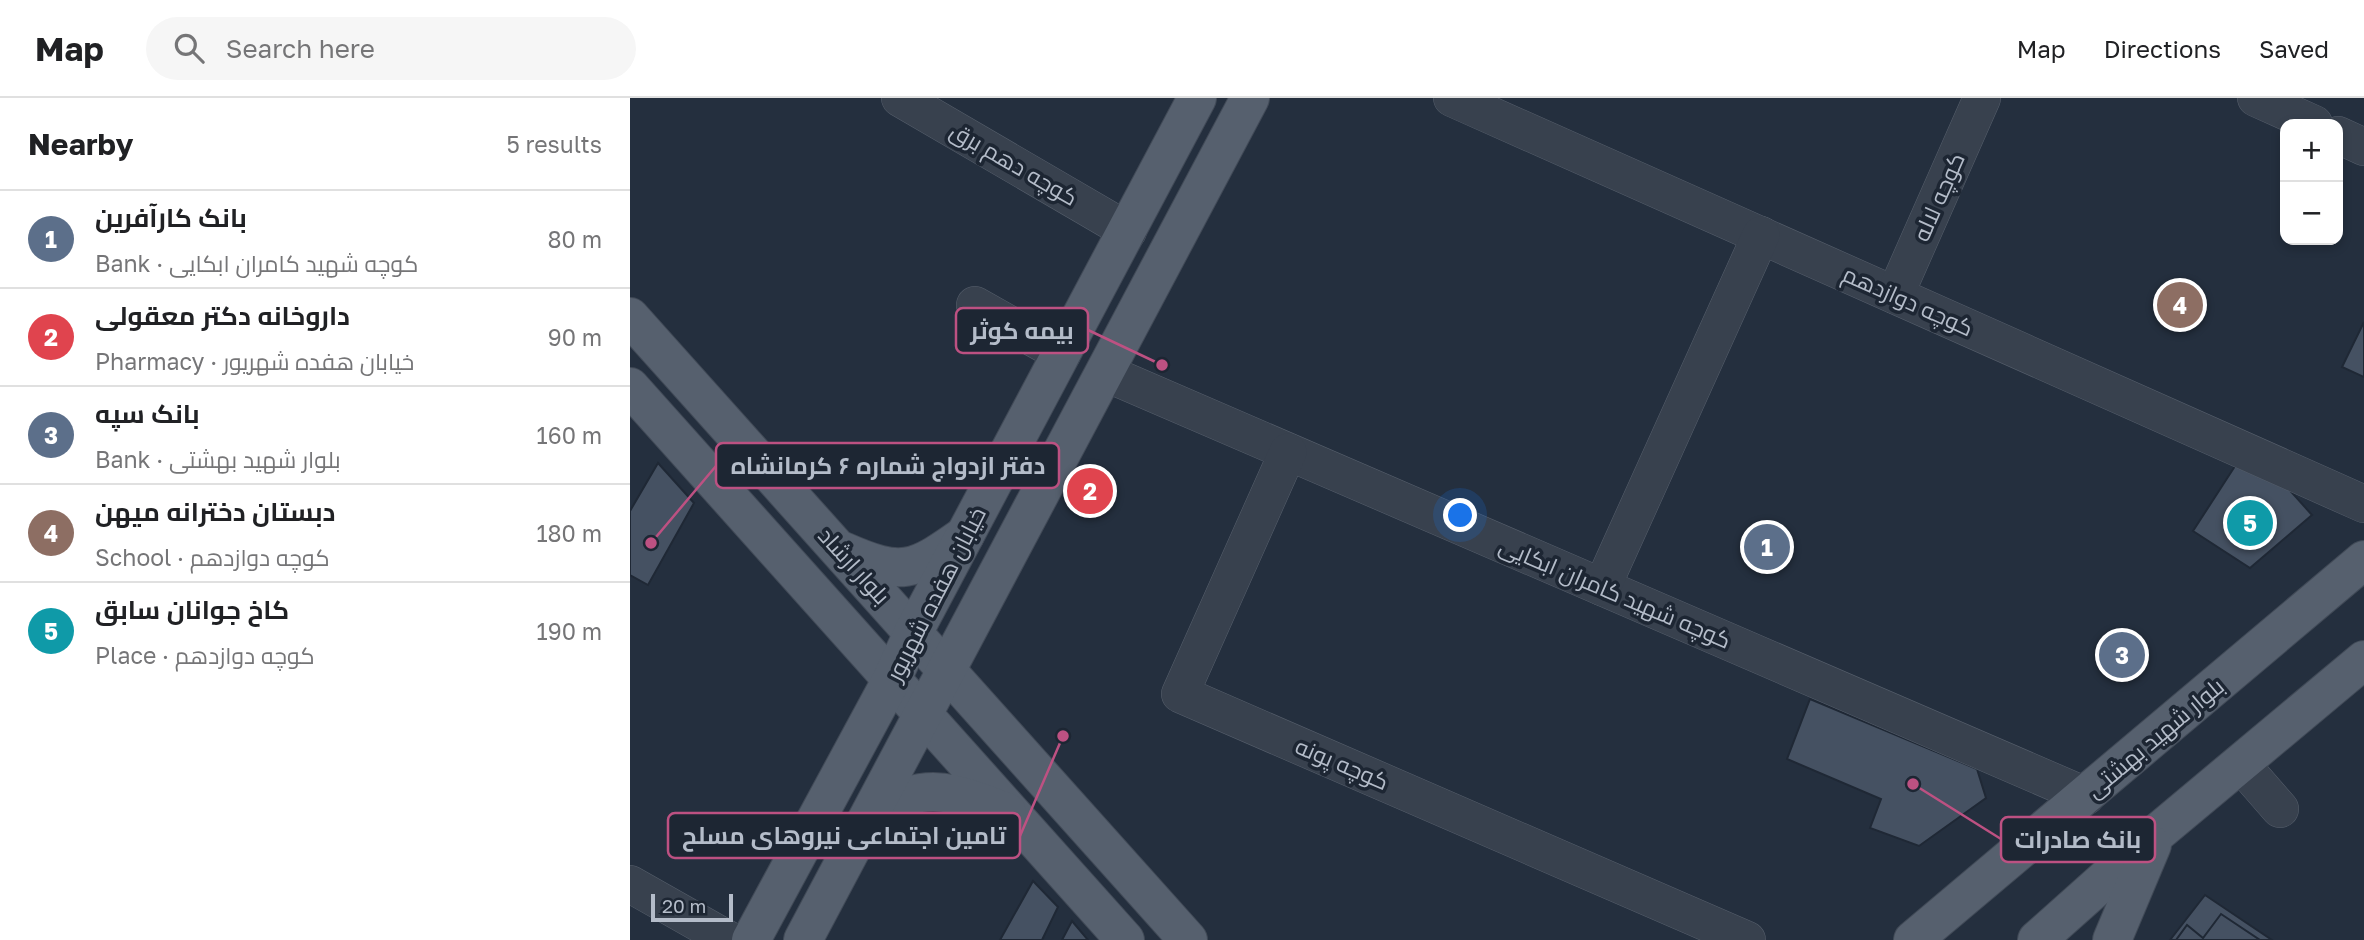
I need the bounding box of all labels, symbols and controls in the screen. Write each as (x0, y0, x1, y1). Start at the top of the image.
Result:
search box (146, 17, 636, 80)
text: Map (35, 29, 104, 68)
icon: search (170, 29, 208, 67)
text: Search here (226, 33, 375, 64)
text: Map (2017, 34, 2066, 63)
text: Directions (2104, 34, 2221, 63)
text: Saved (2259, 34, 2329, 63)
street label: کوچه دهم برق (944, 115, 1083, 214)
map controls (2280, 119, 2343, 245)
button: + (2280, 119, 2343, 182)
text: Nearby (28, 126, 133, 162)
text: 5 results (506, 130, 602, 158)
street label: کوچه لاله (1906, 148, 1972, 246)
button: − (2280, 182, 2343, 245)
text: بانک کارآفرین (95, 202, 247, 233)
text: 1 (45, 225, 57, 253)
text: 80 m (548, 225, 602, 253)
text: Bank · کوچه شهید کامران ابکایی (95, 249, 418, 277)
street label: کوچه دوازدهم (1838, 259, 1978, 344)
pin: 4 (2157, 279, 2203, 331)
text: داروخانه دکتر معقولی (95, 300, 350, 331)
callout: بیمه کوثر (956, 308, 1088, 353)
text: بیمه کوثر (969, 315, 1074, 345)
text: 2 (44, 323, 58, 351)
text: 90 m (548, 323, 602, 351)
text: Pharmacy · خیابان هفده شهریور (95, 347, 414, 375)
text: بانک سپه (95, 398, 200, 429)
text: 3 (44, 421, 58, 449)
text: 160 m (537, 421, 602, 449)
callout: دفتر ازدواج شماره ۶ کرمانشاه (716, 443, 1059, 488)
text: Bank · بلوار شهید بهشتی (95, 445, 341, 473)
text: دفتر ازدواج شماره ۶ کرمانشاه (731, 450, 1045, 482)
pin: 2 (1067, 465, 1113, 517)
text: دبستان دخترانه میهن (95, 496, 335, 527)
pin: 5 (2227, 497, 2273, 549)
your location (1443, 498, 1477, 532)
street label: خیابان هفده شهریور (878, 502, 992, 687)
text: 4 (44, 519, 58, 547)
text: 180 m (536, 519, 602, 547)
street label: بلوار ارشاد (813, 521, 896, 609)
pin: 1 (1744, 521, 1790, 573)
street label: کوچه شهید کامران ابکایی (1494, 530, 1736, 656)
text: School · کوچه دوازدهم (95, 543, 330, 571)
text: کاخ جوانان سابق (95, 594, 289, 625)
text: 5 (44, 617, 58, 645)
text: 190 m (537, 617, 602, 645)
pin: 3 (2099, 629, 2145, 681)
text: Place · کوچه دوازدهم (95, 641, 315, 669)
street label: بلوار شهید بهشتی (2080, 671, 2230, 804)
street label: کوچه پونه (1291, 731, 1393, 797)
callout: تامین اجتماعی نیروهای مسلح (668, 813, 1020, 858)
callout: بانک صادرات (2001, 817, 2155, 862)
text: تامین اجتماعی نیروهای مسلح (682, 820, 1007, 852)
text: بانک صادرات (2015, 824, 2141, 854)
scale bar (651, 891, 733, 923)
text: 20 m (662, 894, 706, 917)

